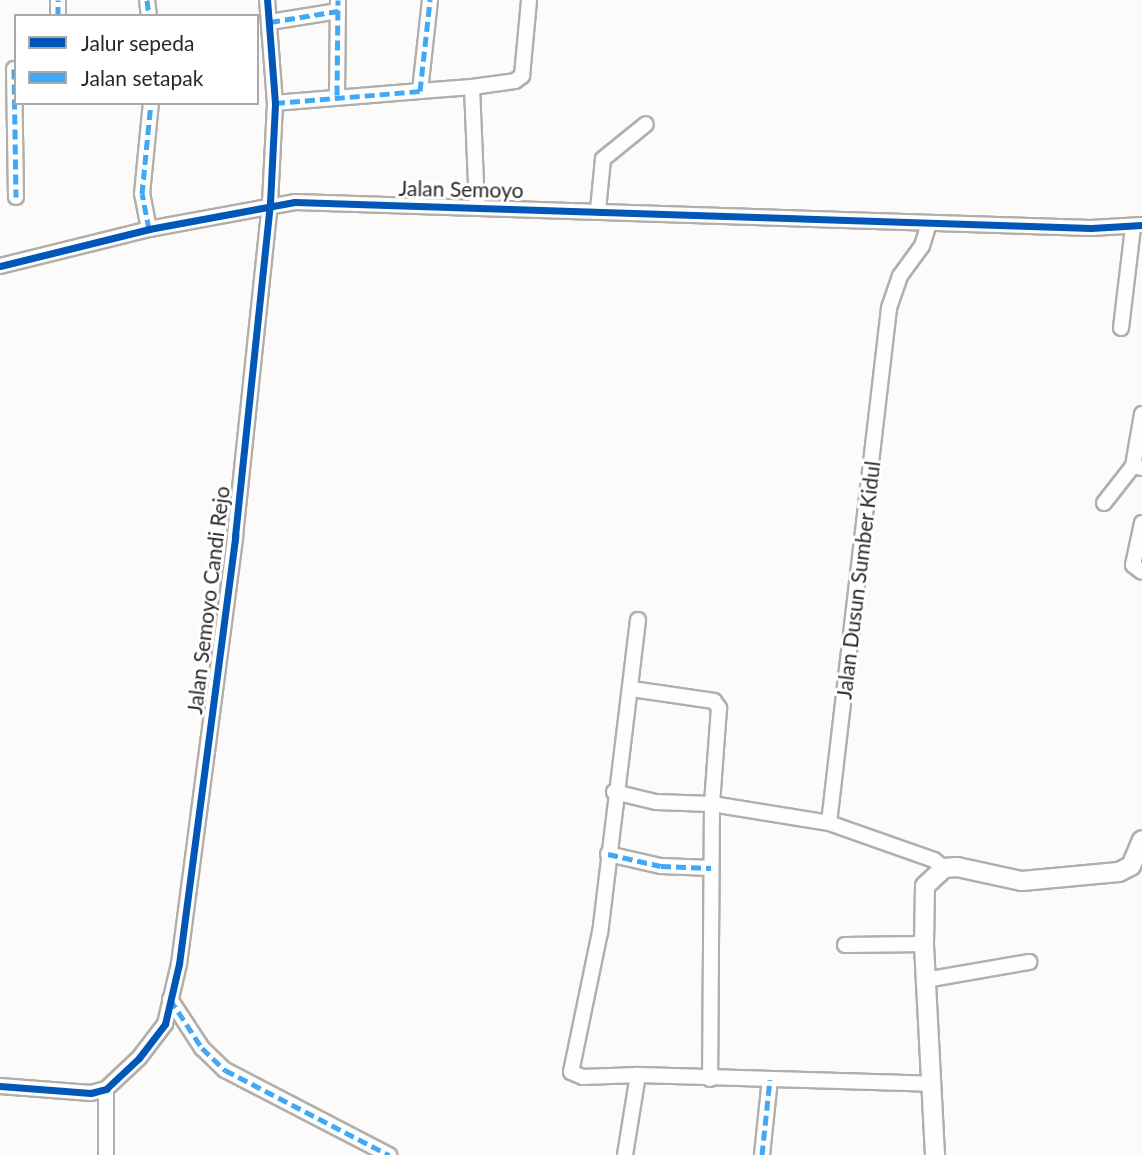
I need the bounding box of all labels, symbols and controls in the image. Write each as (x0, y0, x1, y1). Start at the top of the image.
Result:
legend (14, 14, 259, 105)
text: Jalur sepeda (81, 30, 194, 55)
text: Jalan setapak (81, 65, 203, 90)
street label: Jalan Semoyo (398, 175, 524, 203)
street label: Jalan Dusun Sumber Kidul (831, 459, 885, 701)
street label: Jalan Semoyo Candi Rejo (182, 485, 234, 715)

